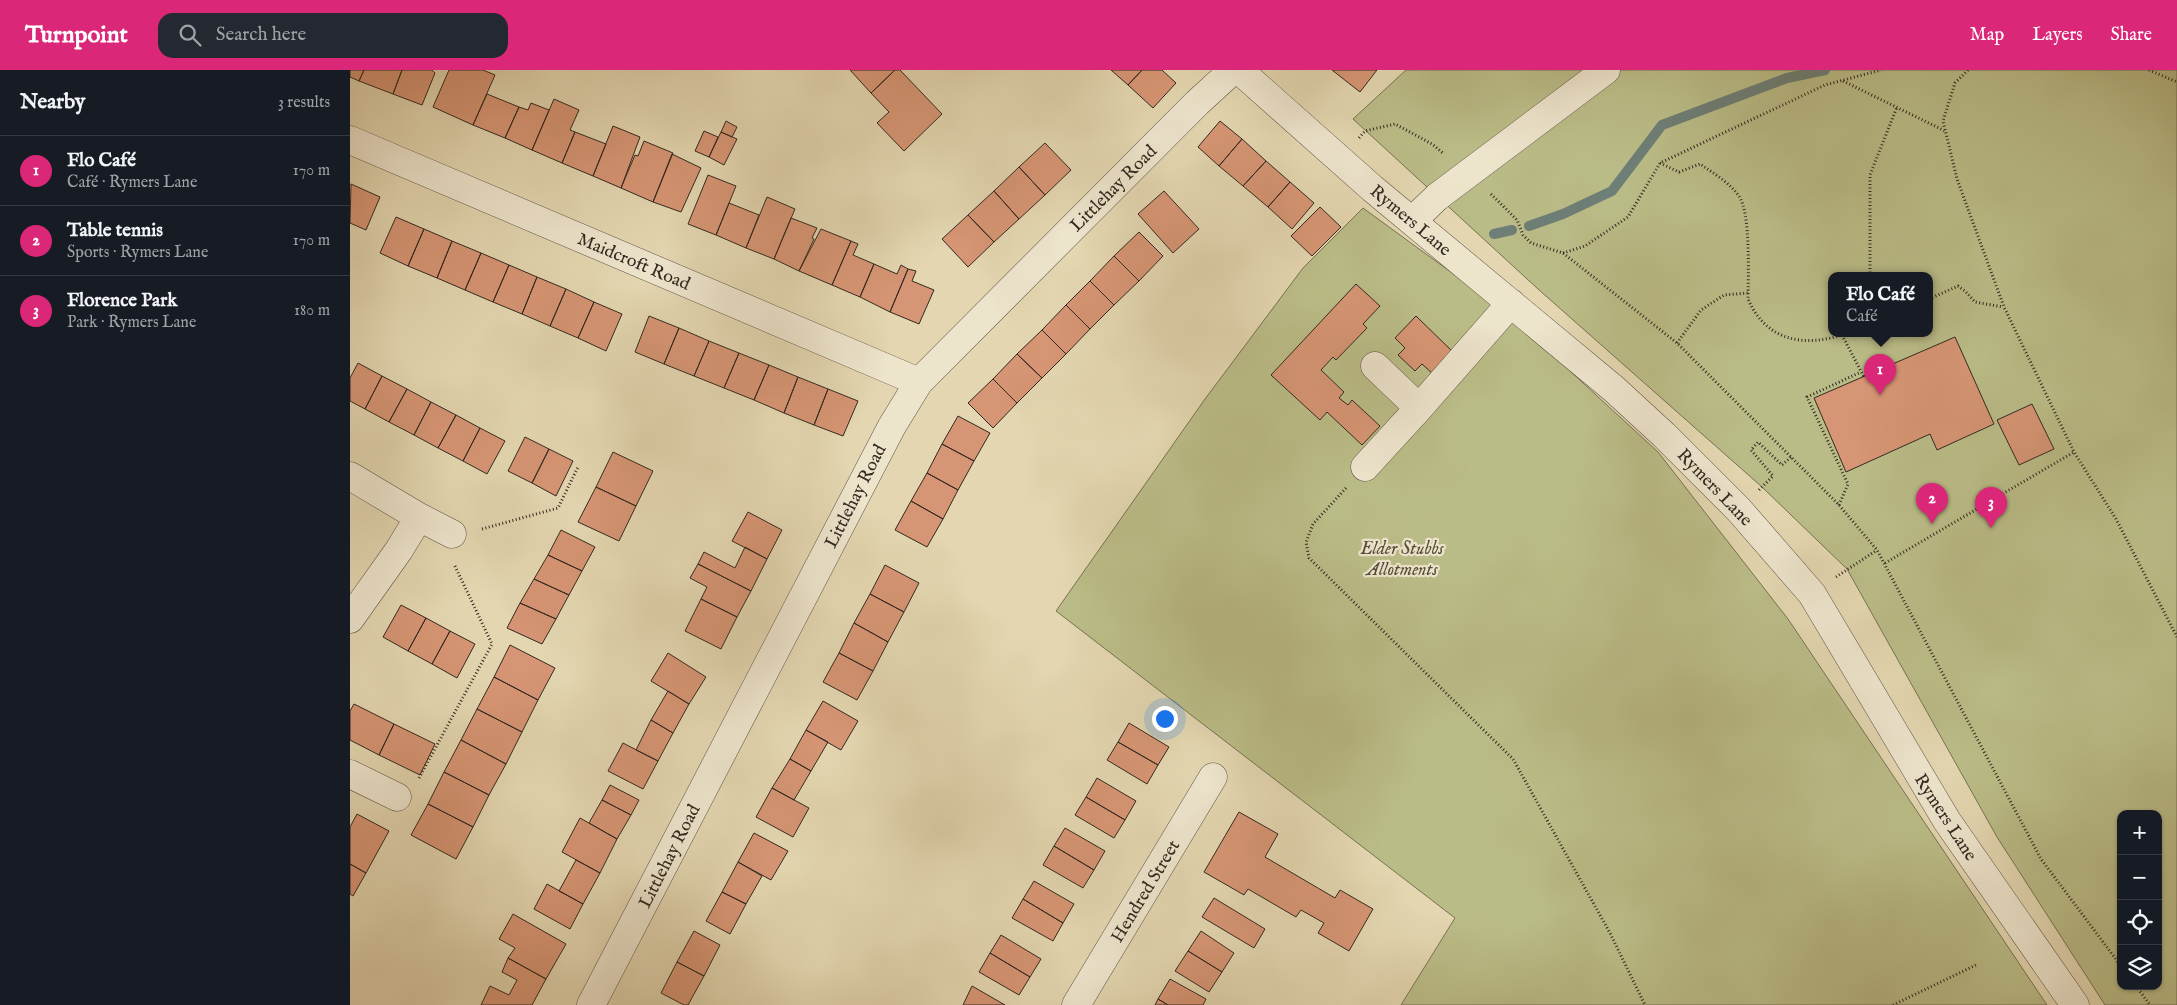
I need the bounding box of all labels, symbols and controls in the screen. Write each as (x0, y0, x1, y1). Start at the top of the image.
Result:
search box (158, 13, 508, 58)
text: Turnpoint (25, 20, 128, 51)
icon: search (176, 21, 204, 49)
text: Search here (216, 23, 306, 47)
text: Map (1970, 24, 2004, 47)
text: Layers (2032, 24, 2083, 47)
text: Share (2111, 24, 2152, 47)
text: Nearby (20, 89, 85, 116)
text: 3 results (278, 93, 330, 113)
street label: Littlehay Road (1066, 140, 1163, 237)
text: Flo Café (67, 149, 136, 173)
text: 1 (33, 161, 39, 181)
text: 170 m (293, 161, 330, 181)
text: Café · Rymers Lane (67, 173, 197, 193)
street label: Rymers Lane (1365, 180, 1455, 262)
text: Table tennis (67, 219, 163, 243)
street label: Maidcroft Road (574, 228, 694, 297)
text: 2 (32, 231, 40, 251)
text: 170 m (293, 231, 330, 251)
text: Sports · Rymers Lane (67, 243, 208, 263)
popup (1828, 272, 1933, 337)
text: Flo Café (1846, 283, 1915, 307)
text: Florence Park (67, 289, 177, 313)
text: 3 (33, 301, 39, 321)
text: 180 m (294, 301, 330, 321)
text: Café (1846, 307, 1878, 327)
text: Park · Rymers Lane (67, 313, 196, 333)
pin: 1 (1864, 354, 1896, 395)
street label: Littlehay Road (820, 440, 893, 553)
street label: Rymers Lane (1671, 444, 1757, 532)
pin: 2 (1916, 483, 1948, 524)
pin: 3 (1975, 487, 2007, 528)
park label: Elder Stubbs Allotments (1359, 538, 1444, 582)
your location (1152, 706, 1178, 732)
street label: Rymers Lane (1908, 770, 1981, 866)
street label: Littlehay Road (634, 800, 707, 913)
map controls (2117, 810, 2162, 990)
button: + (2117, 810, 2162, 855)
street label: Hendred Street (1107, 836, 1186, 947)
button: − (2117, 855, 2162, 900)
button: locate (2117, 900, 2162, 945)
button: layers (2117, 945, 2162, 990)

